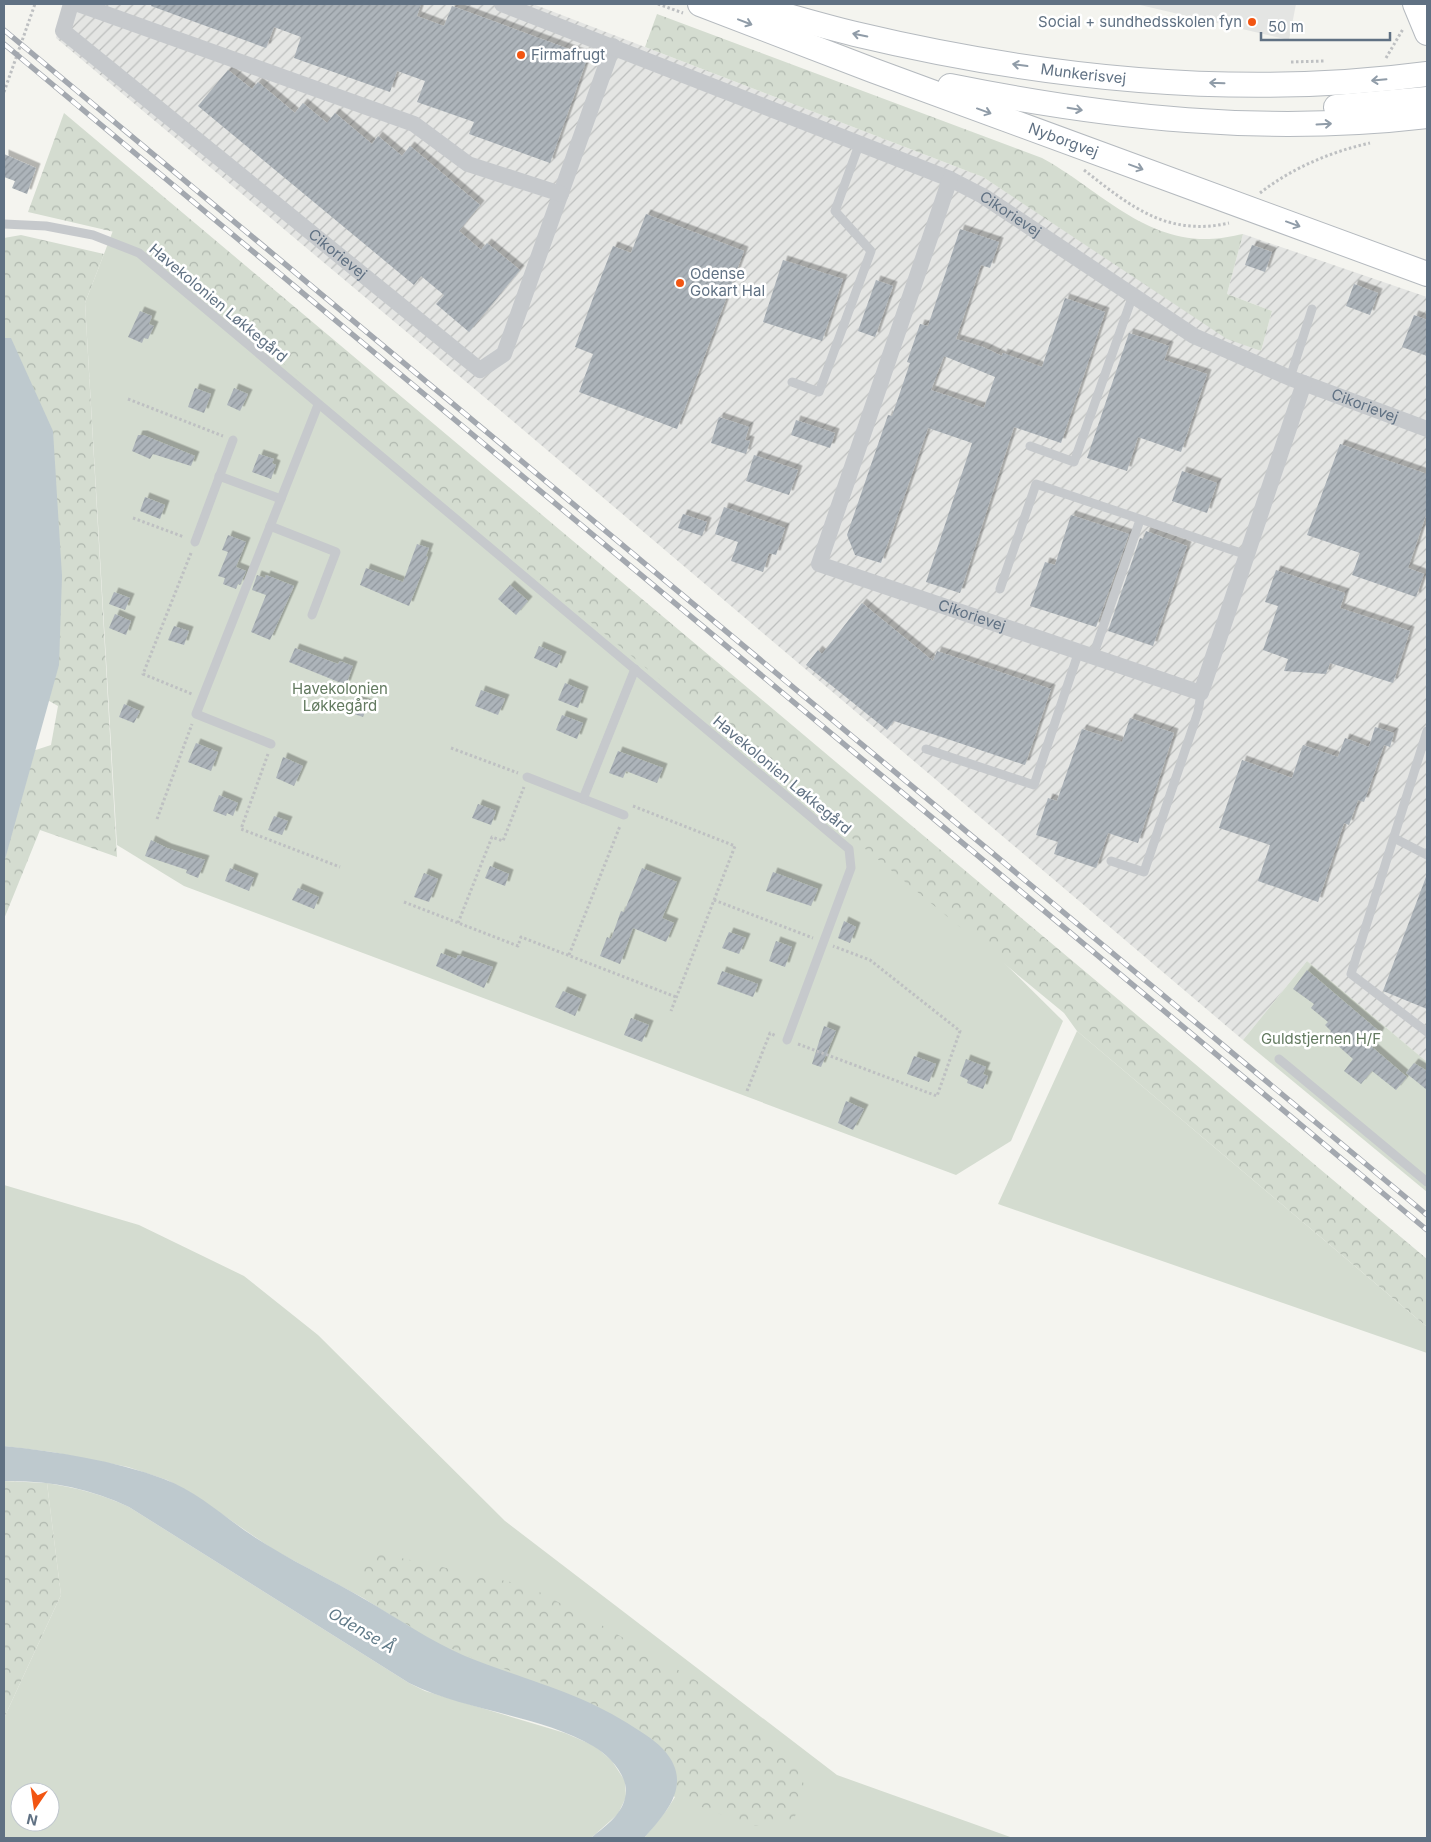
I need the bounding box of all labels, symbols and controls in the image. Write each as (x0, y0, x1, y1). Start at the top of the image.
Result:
scale bar (1261, 10, 1390, 42)
place label: Social + sundhedsskolen fyn (1038, 12, 1242, 31)
marker: Social + sundhedsskolen fyn (1246, 16, 1258, 28)
text: 50 m (1268, 17, 1304, 36)
one-way arrow (737, 18, 752, 27)
one-way arrow (853, 30, 869, 39)
place label: Firmafrugt (531, 45, 605, 64)
marker: Firmafrugt (515, 49, 527, 61)
street label: Munkerisvej (1039, 59, 1127, 88)
one-way arrow (1012, 60, 1028, 70)
one-way arrow (1371, 76, 1387, 85)
one-way arrow (1209, 79, 1225, 88)
one-way arrow (1066, 104, 1082, 114)
one-way arrow (976, 107, 991, 116)
street label: Nyborgvej (1026, 118, 1101, 161)
one-way arrow (1316, 120, 1332, 129)
one-way arrow (1128, 163, 1144, 172)
street label: Cikorievej (976, 187, 1045, 241)
one-way arrow (1284, 220, 1300, 229)
street label: Cikorievej (305, 224, 371, 283)
street label: Havekolonien Løkkegård (145, 239, 291, 366)
place label: Odense Gokart Hal (690, 264, 765, 300)
marker: Odense Gokart Hal (674, 277, 686, 289)
street label: Cikorievej (1329, 384, 1401, 427)
street label: Cikorievej (936, 595, 1008, 635)
park label: Havekolonien Løkkegård (292, 679, 388, 715)
street label: Havekolonien Løkkegård (709, 711, 855, 838)
park label: Guldstjernen H/F (1261, 1029, 1381, 1048)
water label: Odense Å (325, 1603, 399, 1657)
north arrow (10, 1782, 60, 1832)
text: N (25, 1811, 39, 1830)

